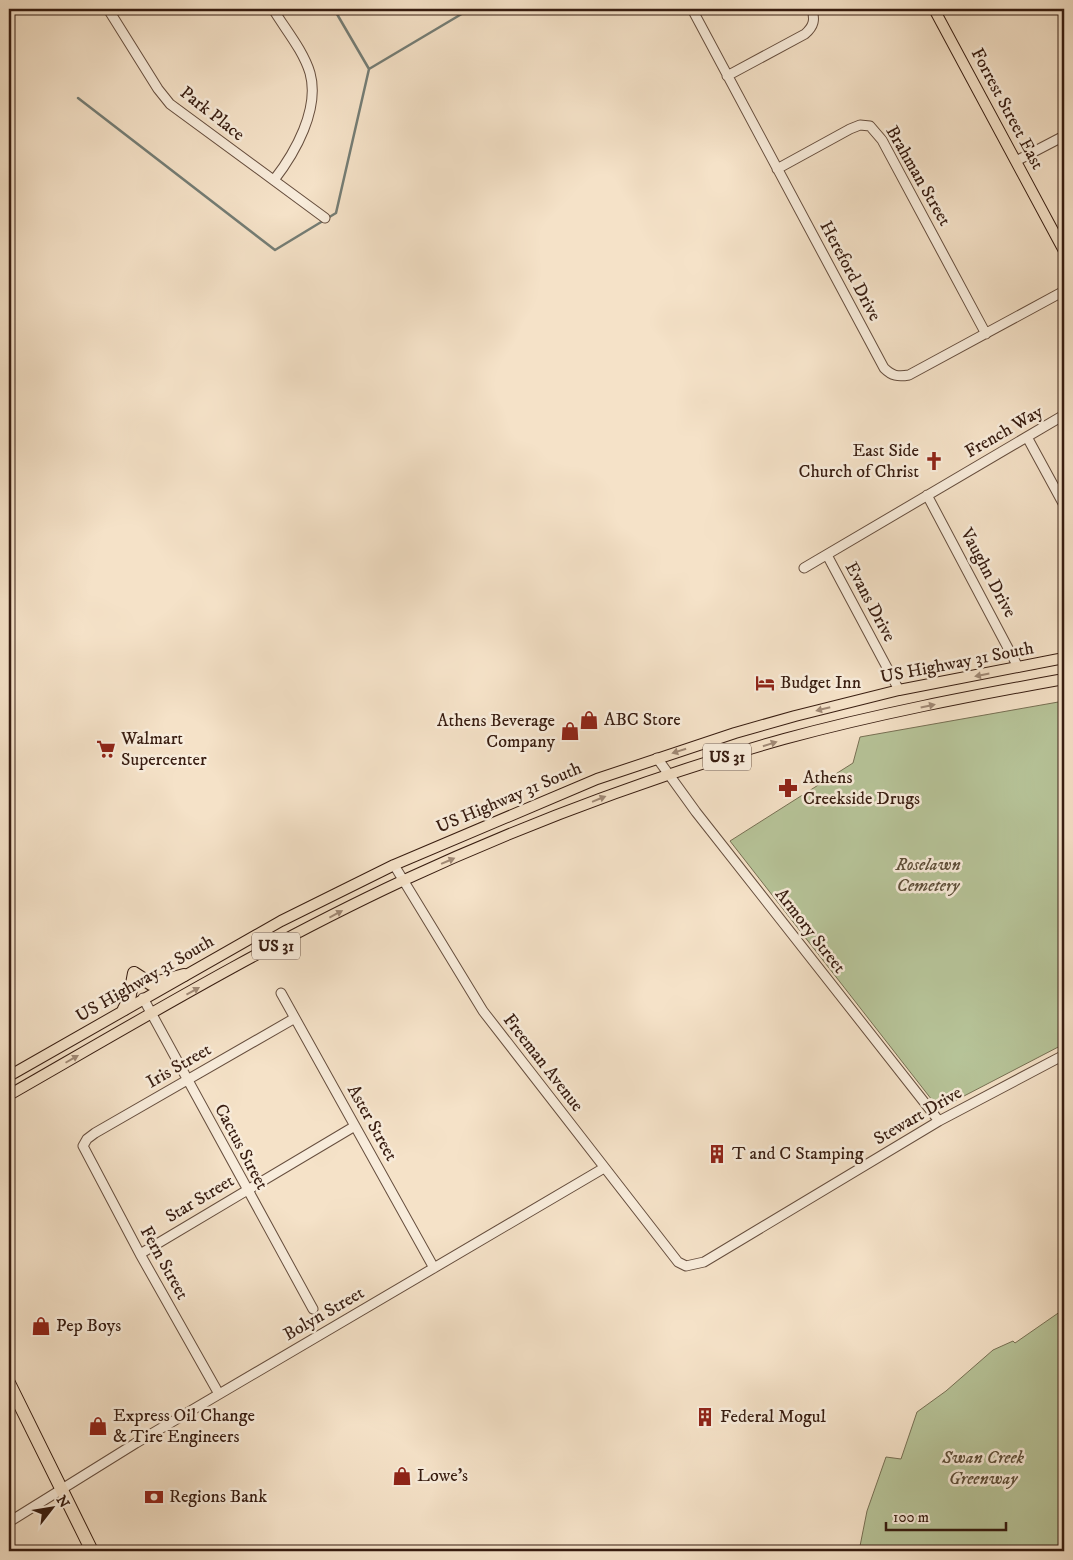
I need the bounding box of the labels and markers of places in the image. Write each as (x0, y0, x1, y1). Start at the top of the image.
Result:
place label: East Side Church of Christ (799, 440, 919, 483)
church icon: East Side Church of Christ (923, 450, 945, 472)
hotel icon: Budget Inn (754, 672, 776, 694)
place label: Budget Inn (780, 672, 862, 694)
shop icon: ABC Store (578, 709, 600, 731)
place label: ABC Store (604, 709, 681, 731)
place label: Athens Beverage Company (437, 710, 555, 753)
shop icon: Athens Beverage Company (559, 720, 581, 742)
place label: Walmart Supercenter (120, 728, 207, 771)
supermarket icon: Walmart Supercenter (95, 738, 117, 760)
place label: Athens Creekside Drugs (803, 767, 920, 810)
pharmacy icon: Athens Creekside Drugs (777, 777, 799, 799)
building icon: T and C Stamping (706, 1143, 728, 1165)
place label: T and C Stamping (732, 1143, 864, 1165)
shop icon: Pep Boys (30, 1315, 52, 1337)
place label: Pep Boys (56, 1315, 121, 1337)
place label: Express Oil Change & Tire Engineers (113, 1405, 255, 1448)
building icon: Federal Mogul (694, 1406, 716, 1428)
place label: Federal Mogul (720, 1406, 826, 1428)
shop icon: Express Oil Change & Tire Engineers (87, 1415, 109, 1437)
shop icon: Lowe's (391, 1465, 413, 1487)
place label: Lowe's (417, 1465, 468, 1487)
bank icon: Regions Bank (143, 1486, 165, 1508)
place label: Regions Bank (169, 1486, 267, 1508)

